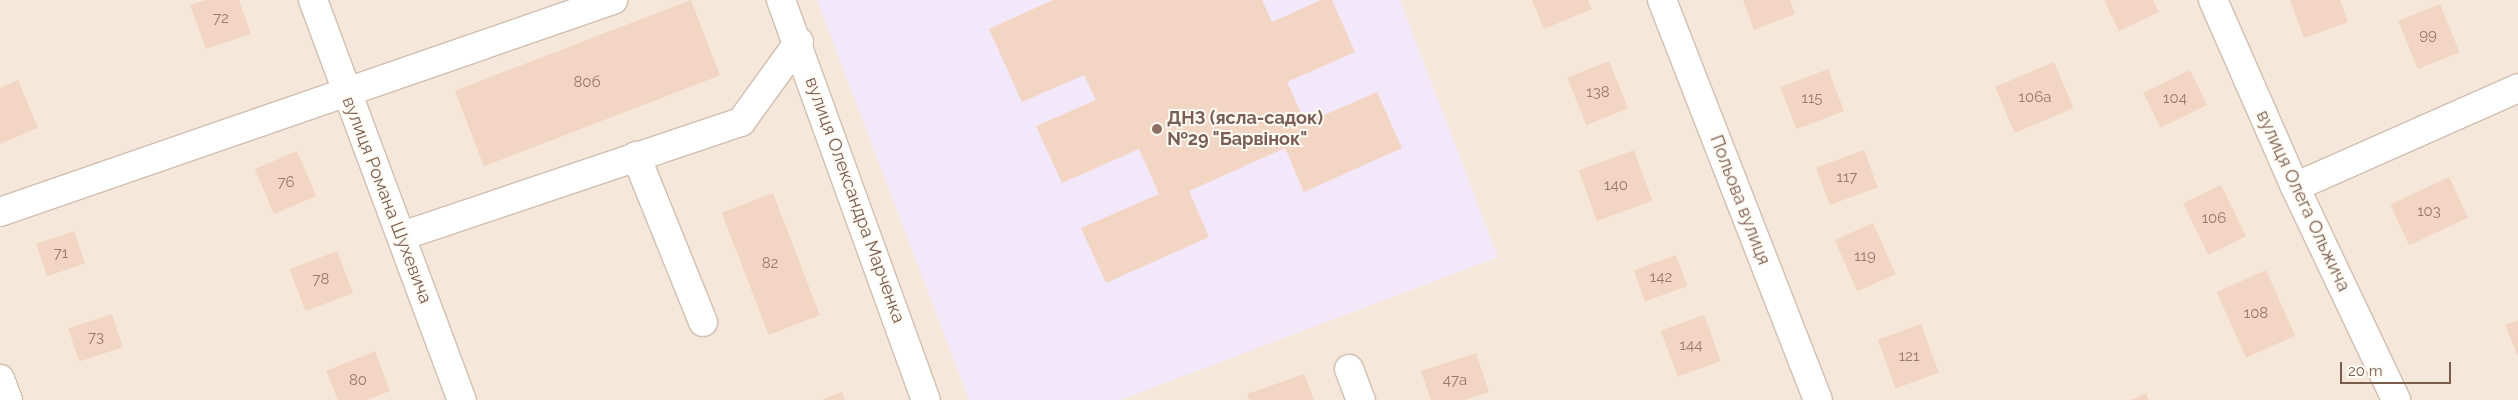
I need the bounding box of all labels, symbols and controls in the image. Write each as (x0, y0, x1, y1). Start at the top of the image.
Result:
house number: 72 (213, 10, 229, 28)
house number: 99 (2419, 27, 2437, 45)
house number: 80б (573, 74, 601, 92)
street label: вулиця Олександра Марченка (800, 74, 910, 326)
house number: 138 (1586, 84, 1610, 102)
house number: 106а (2019, 89, 2051, 107)
house number: 115 (1801, 90, 1823, 108)
house number: 104 (2163, 90, 2187, 108)
street label: вулиця Романа Шухевича (338, 94, 436, 306)
street label: вулиця Олега Ольжича (2252, 107, 2354, 295)
place label: ДНЗ (ясла-садок) №29 "Барвінок" (1167, 108, 1323, 150)
marker: ДНЗ (ясла-садок) №29 "Барвінок" (1151, 123, 1163, 135)
street label: Польова вулиця (1705, 132, 1775, 268)
house number: 117 (1837, 169, 1857, 187)
house number: 76 (277, 174, 295, 192)
house number: 140 (1604, 177, 1628, 195)
house number: 103 (2417, 203, 2441, 221)
house number: 106 (2202, 210, 2226, 228)
house number: 71 (54, 245, 68, 263)
house number: 119 (1854, 248, 1876, 266)
house number: 82 (762, 255, 778, 273)
house number: 142 (1650, 269, 1672, 287)
house number: 78 (313, 271, 329, 289)
house number: 108 (2244, 305, 2268, 323)
house number: 73 (88, 329, 104, 347)
house number: 144 (1680, 337, 1702, 355)
house number: 121 (1899, 348, 1919, 366)
scale bar (2343, 352, 2454, 384)
text: 20 m (2348, 362, 2383, 380)
house number: 80 (349, 372, 367, 390)
house number: 47а (1443, 372, 1467, 390)

